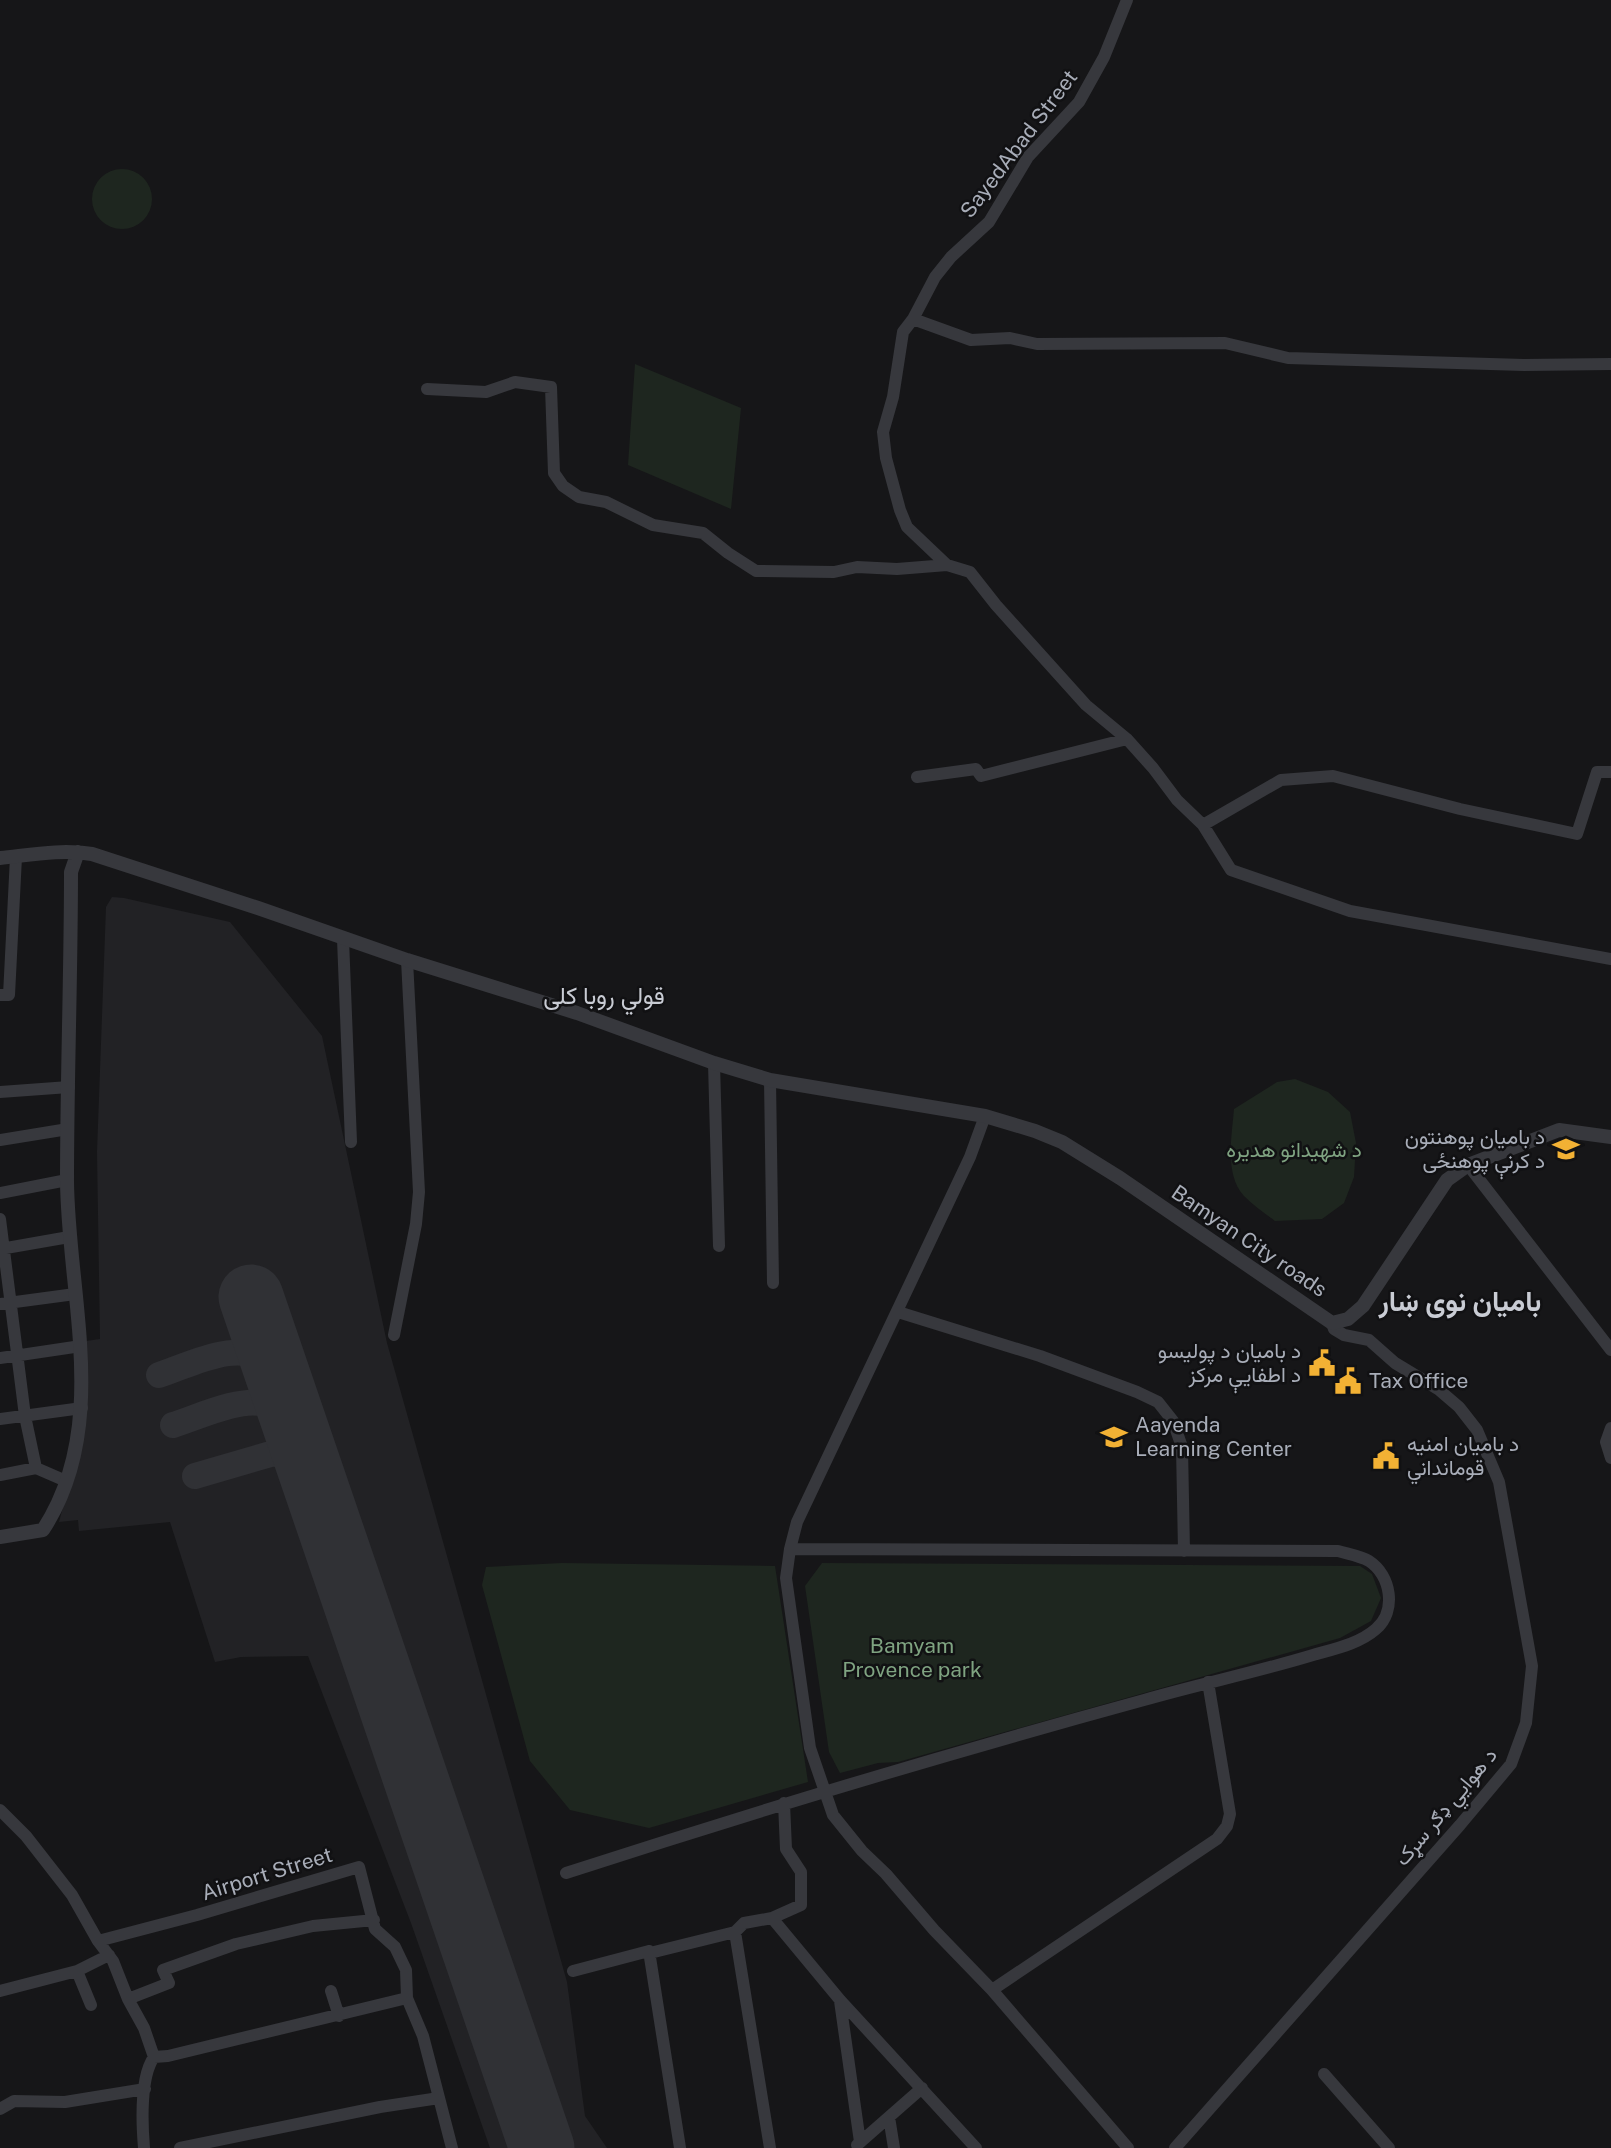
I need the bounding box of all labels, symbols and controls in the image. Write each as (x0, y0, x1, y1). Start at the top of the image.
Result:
street label: SayedAbad Street (955, 65, 1082, 223)
district label: قولي روبا کلی (543, 981, 665, 1015)
place label: د بامیان پوهنتون د کرنې پوهنځی (1405, 1124, 1545, 1180)
school or university icon: د بامیان پوهنتون د کرنې پوهنځی (1551, 1134, 1581, 1164)
park label: د شهیدانو هدیره (1226, 1137, 1362, 1163)
street label: Bamyan City roads (1167, 1179, 1332, 1302)
district label: باميان نوی ښار (1378, 1284, 1541, 1319)
place label: د بامیان د پولیسو د اطفايې مرکز (1158, 1338, 1301, 1394)
public building icon: د بامیان د پولیسو د اطفايې مرکز (1307, 1348, 1337, 1378)
public building icon: Tax Office (1333, 1366, 1363, 1396)
place label: Tax Office (1369, 1368, 1468, 1393)
place label: Aayenda Learning Center (1135, 1412, 1292, 1461)
school or university icon: Aayenda Learning Center (1099, 1422, 1129, 1452)
place label: د بامیان امنیه قومانداني (1407, 1431, 1519, 1485)
public building icon: د بامیان امنیه قومانداني (1371, 1441, 1401, 1471)
park label: Bamyam Provence park (842, 1633, 982, 1682)
street label: د هوايي ډګر سړک (1389, 1743, 1506, 1874)
street label: Airport Street (198, 1842, 335, 1905)

